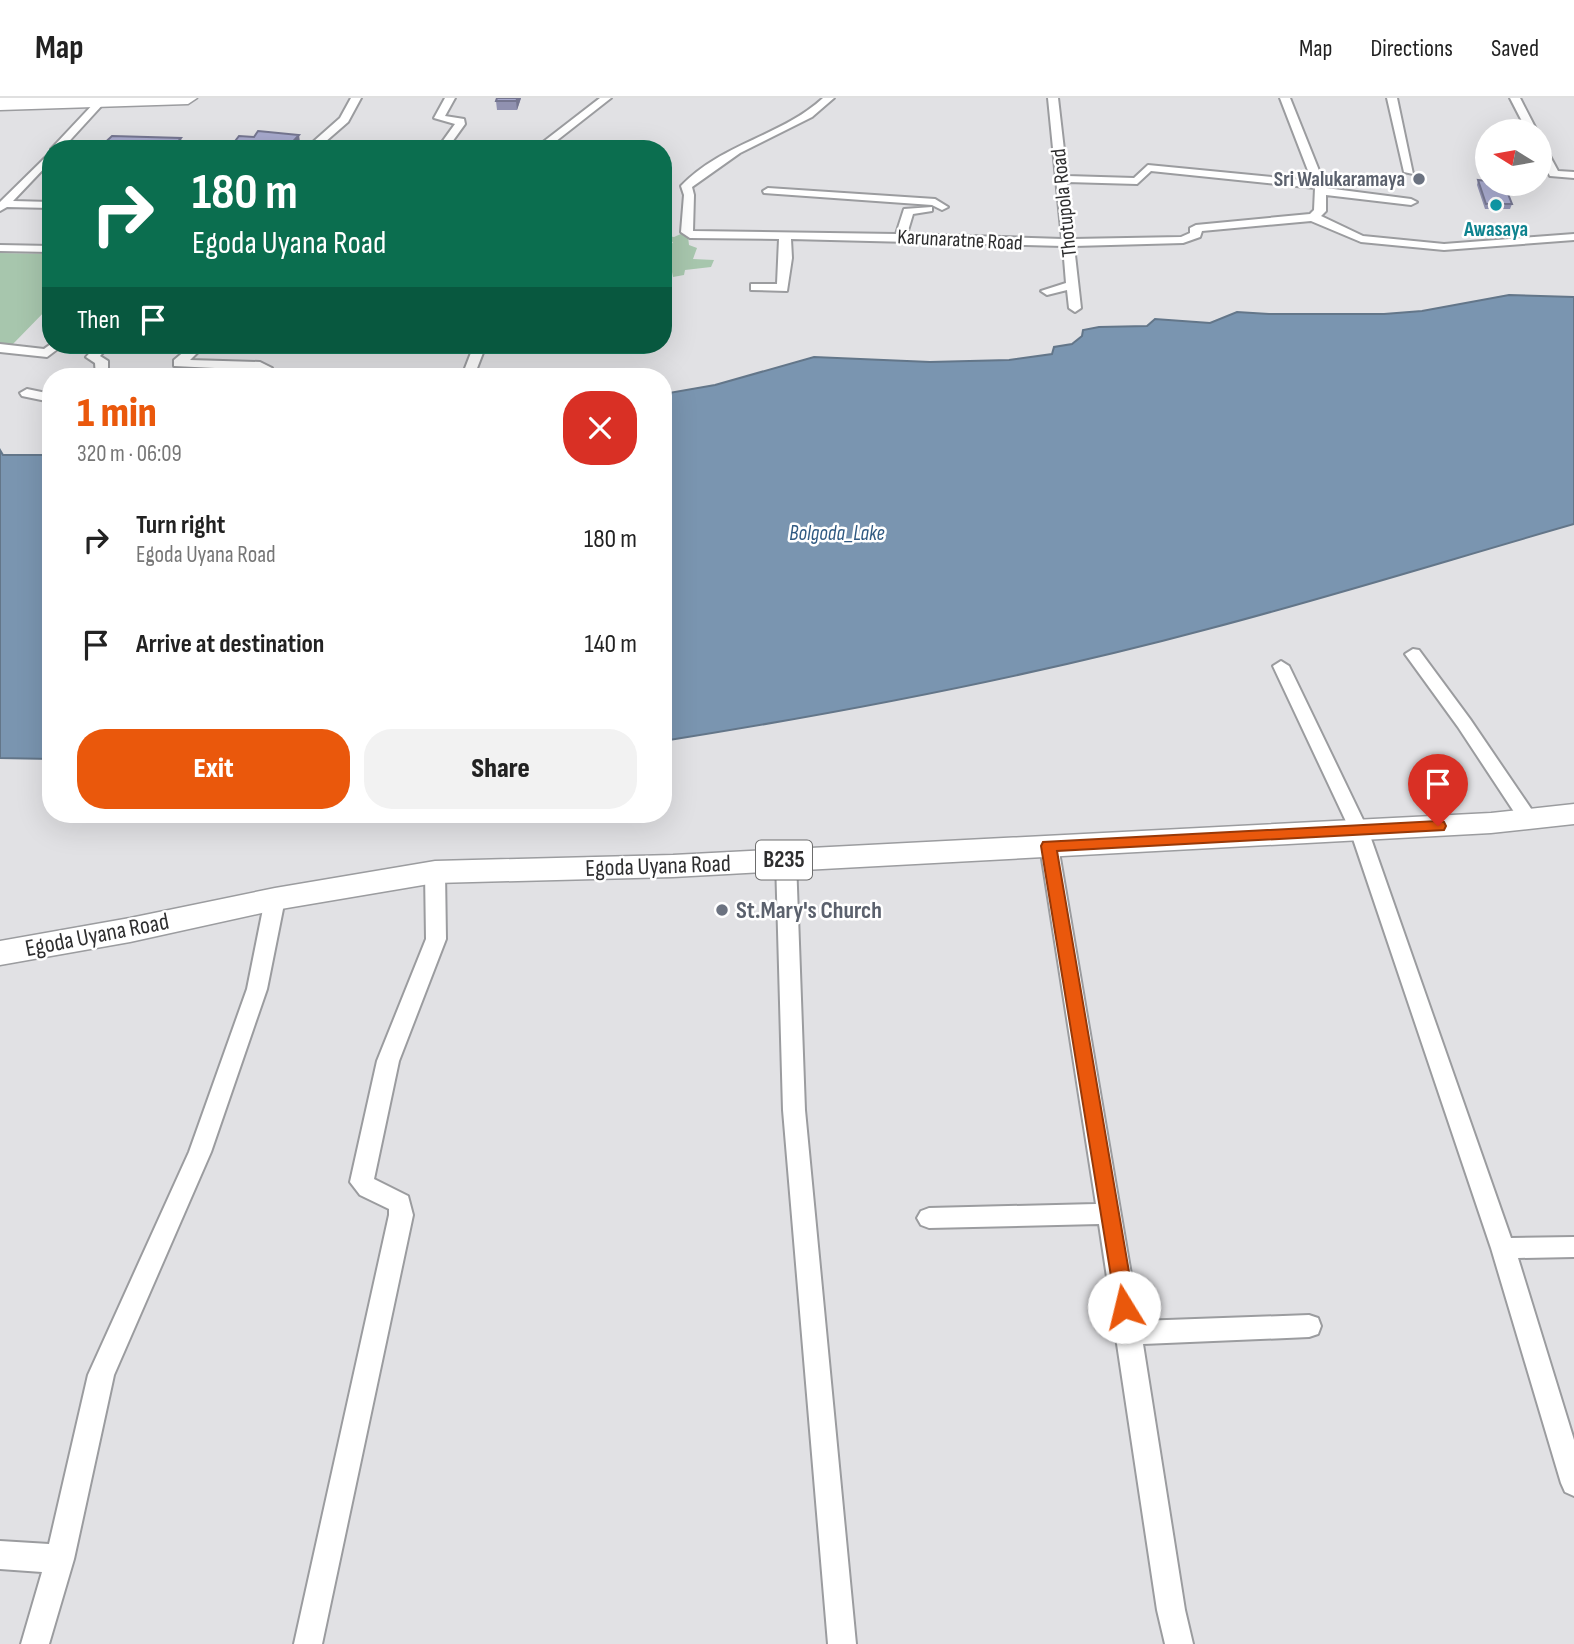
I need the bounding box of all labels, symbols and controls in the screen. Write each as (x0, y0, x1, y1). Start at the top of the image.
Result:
text: Map (35, 28, 84, 68)
text: Map (1299, 34, 1332, 63)
text: Directions (1370, 34, 1453, 63)
text: Saved (1491, 34, 1539, 63)
north arrow (1475, 119, 1552, 196)
map controls (1475, 119, 1552, 196)
street label: Thotupola Road (1046, 148, 1082, 258)
text: 180 m (192, 164, 298, 223)
place label: Sri Walukaramaya (1274, 167, 1405, 192)
icon: right (77, 168, 168, 259)
marker: Sri Walukaramaya (1411, 171, 1427, 187)
marker: Awasaya (1488, 197, 1504, 213)
place label: Awasaya (1463, 217, 1528, 242)
text: Egoda Uyana Road (192, 224, 386, 263)
street label: Karunaratne Road (897, 224, 1023, 256)
icon: arrive (134, 301, 172, 339)
text: Then (77, 305, 120, 336)
text: 1 min (77, 388, 157, 439)
button: close (563, 391, 637, 465)
text: 320 m · 06:09 (77, 440, 182, 468)
text: Turn right (136, 510, 225, 541)
icon: right (77, 521, 115, 559)
water label: Bolgoda_Lake (789, 521, 885, 546)
text: 180 m (584, 524, 637, 555)
text: Egoda Uyana Road (136, 541, 276, 569)
icon: arrive (77, 626, 115, 664)
text: Arrive at destination (136, 629, 324, 660)
text: 140 m (585, 629, 637, 660)
button: Exit (77, 729, 350, 809)
button: Share (364, 729, 637, 809)
pin (1408, 754, 1468, 826)
icon: arrive (1419, 765, 1457, 803)
road number: B235 (756, 840, 812, 880)
street label: Egoda Uyana Road (585, 849, 731, 883)
place label: St.Mary's Church (736, 896, 882, 925)
marker: St.Mary's Church (714, 902, 730, 918)
street label: Egoda Uyana Road (23, 907, 171, 963)
position arrow (1087, 1270, 1161, 1344)

